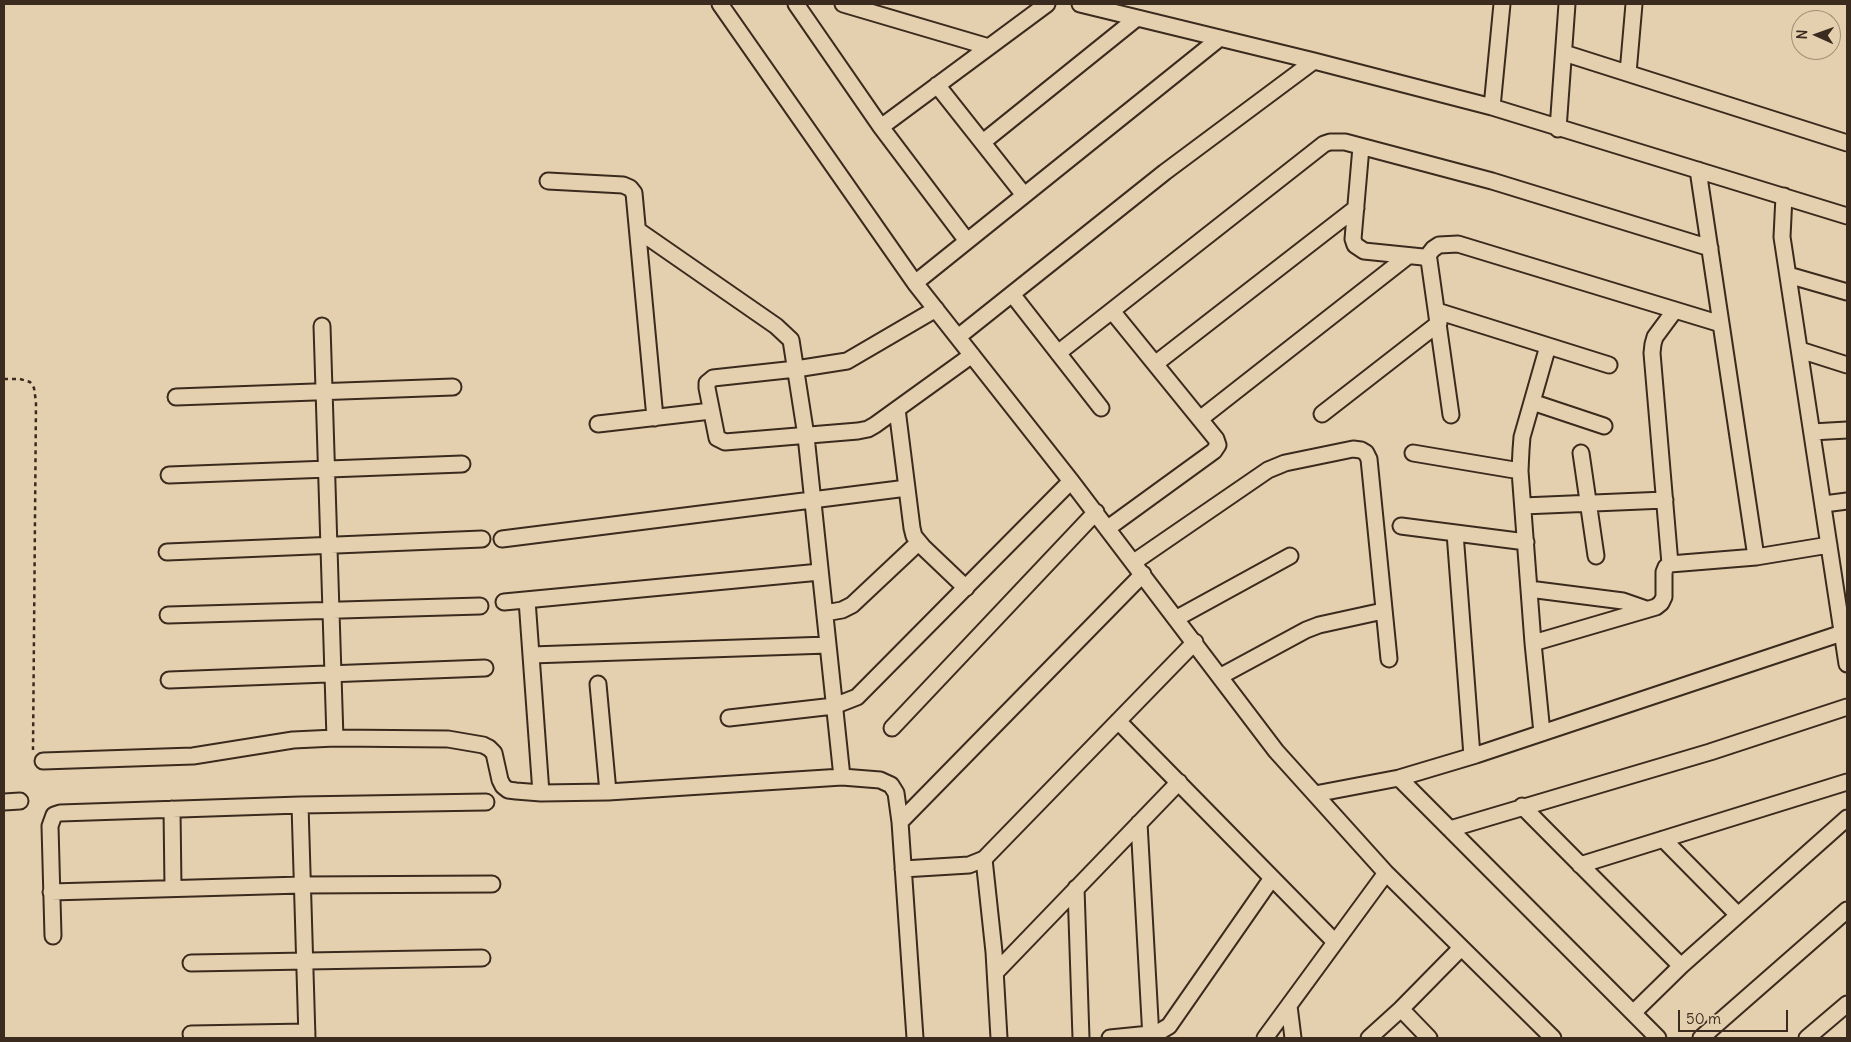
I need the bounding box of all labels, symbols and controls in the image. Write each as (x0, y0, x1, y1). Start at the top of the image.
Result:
north arrow (1791, 10, 1841, 60)
text: N (1793, 29, 1811, 40)
scale bar (1681, 1000, 1791, 1032)
text: 50 m (1686, 1009, 1721, 1028)

